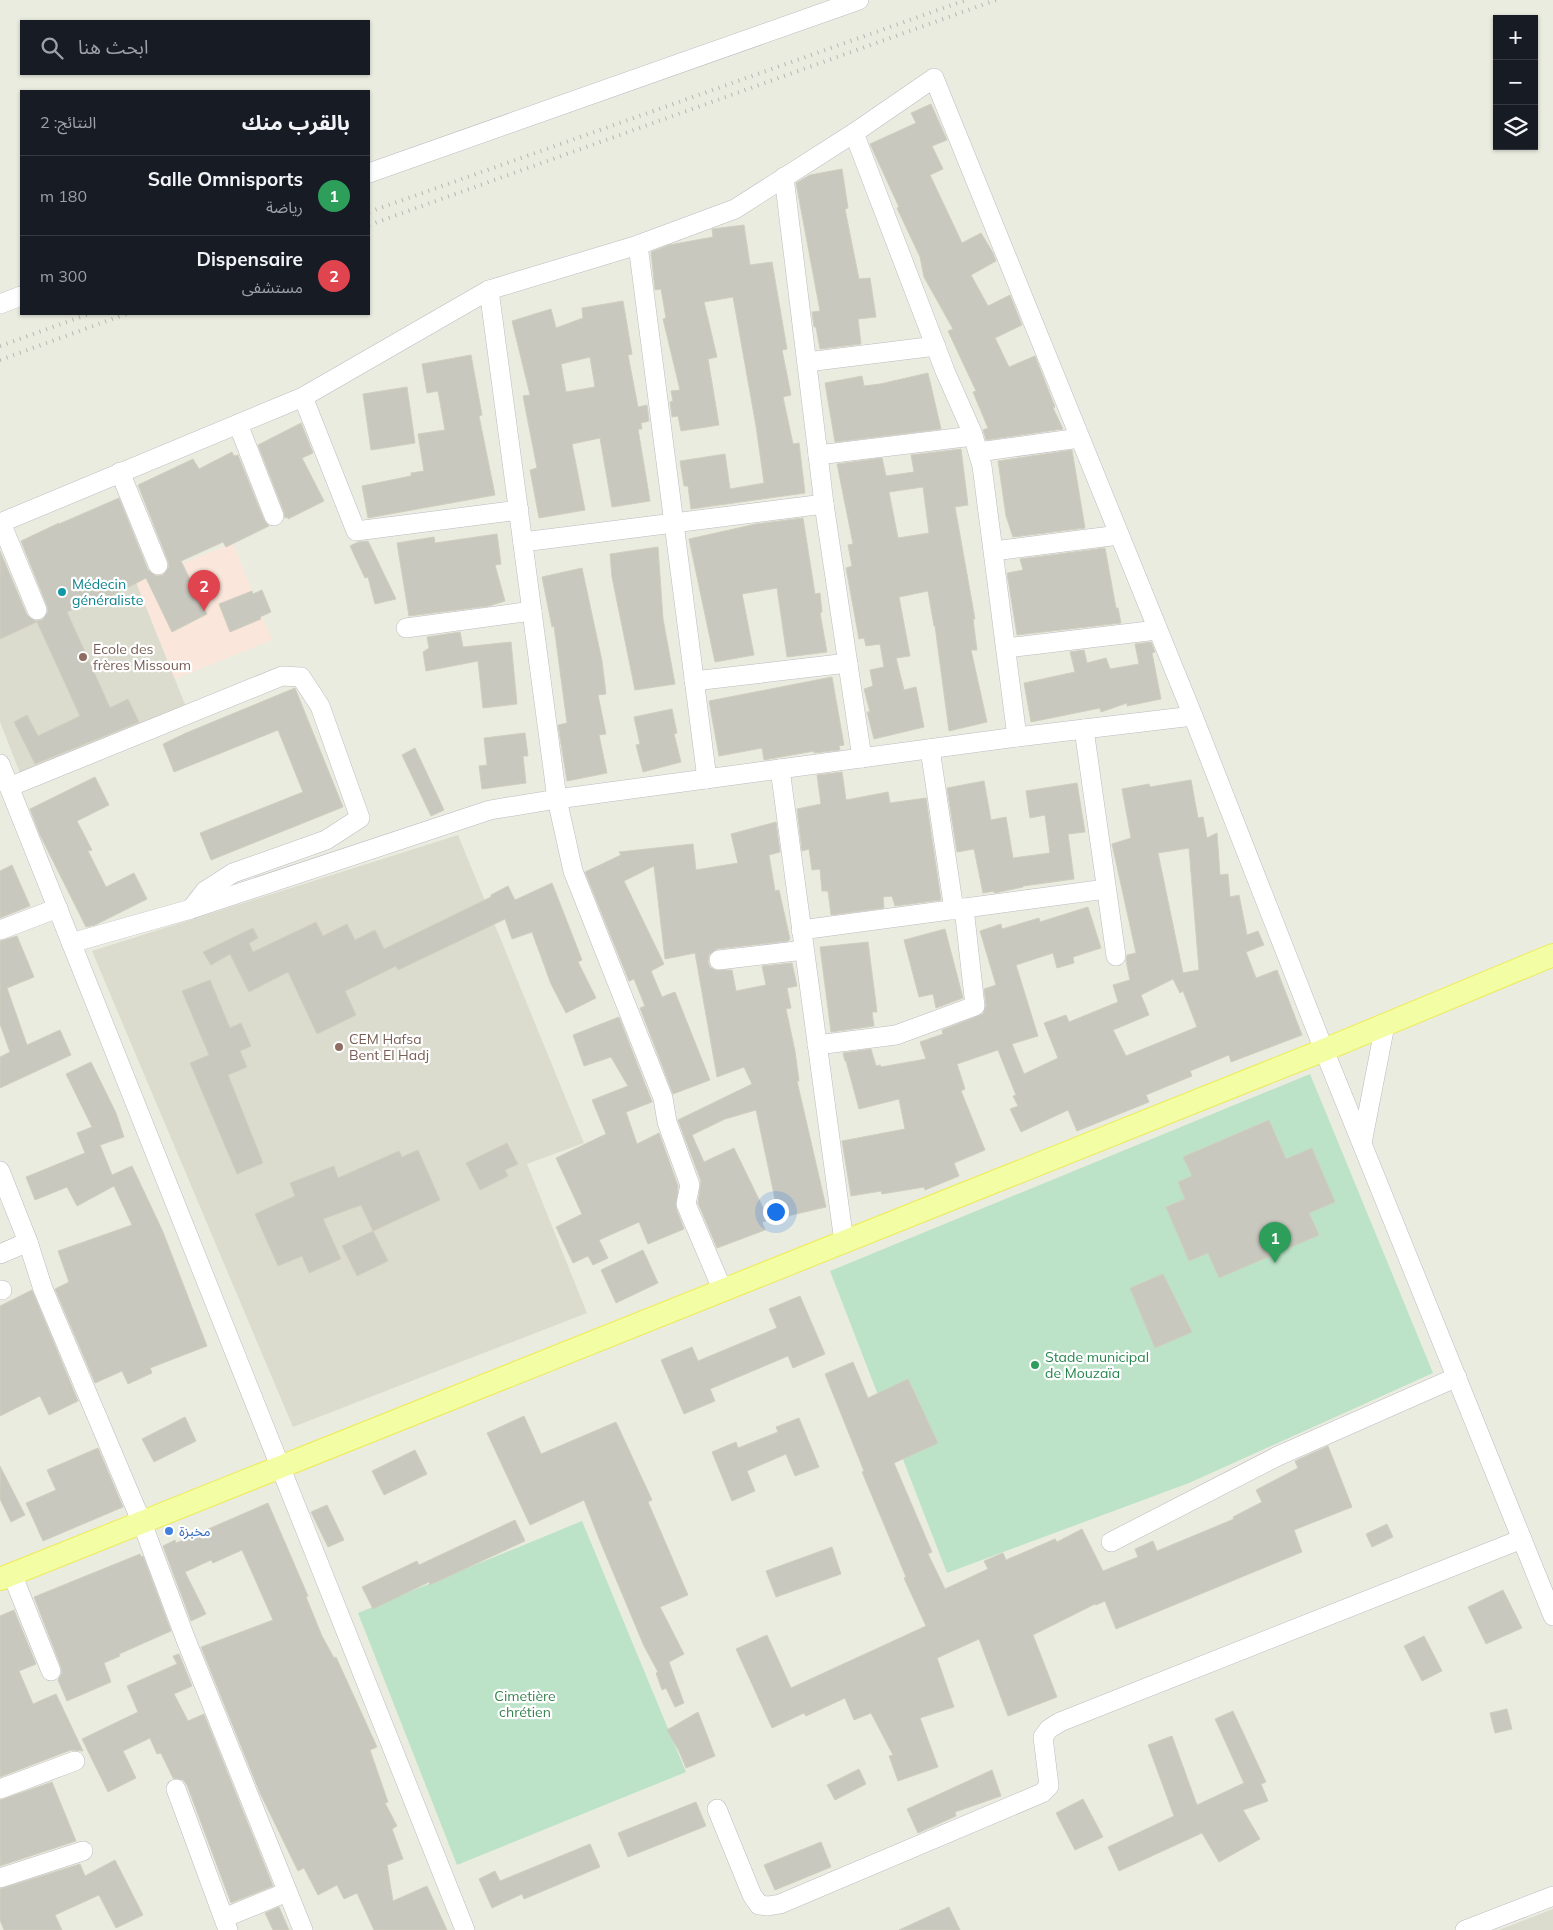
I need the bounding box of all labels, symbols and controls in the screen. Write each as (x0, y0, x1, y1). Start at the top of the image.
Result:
map controls (1493, 15, 1538, 150)
button: + (1493, 15, 1538, 60)
search box (20, 20, 370, 75)
icon: search (38, 34, 66, 62)
text: ابحث هنا (78, 35, 148, 59)
button: − (1493, 60, 1538, 105)
button: layers (1493, 105, 1538, 150)
text: بالقرب منك (242, 109, 350, 135)
text: النتائج: 2 (40, 112, 96, 132)
text: Salle Omnisports (148, 167, 303, 191)
text: 180 m (40, 186, 87, 206)
text: 1 (329, 186, 339, 206)
text: رياضة (266, 197, 303, 217)
text: Dispensaire (196, 247, 303, 271)
text: 300 m (40, 266, 87, 286)
text: 2 (329, 266, 339, 286)
text: مستشفى (242, 277, 303, 297)
pin: 2 (188, 570, 220, 611)
place label: Médecin généraliste (72, 575, 143, 609)
marker: Médecin généraliste (56, 586, 68, 598)
place label: Ecole des frères Missoum (93, 640, 191, 674)
marker: Ecole des frères Missoum (77, 651, 89, 663)
place label: CEM Hafsa Bent El Hadj (349, 1030, 429, 1064)
marker: CEM Hafsa Bent El Hadj (333, 1041, 345, 1053)
your location (763, 1199, 789, 1225)
pin: 1 (1259, 1222, 1291, 1263)
place label: Stade municipal de Mouzaïa (1045, 1348, 1149, 1382)
marker: Stade municipal de Mouzaïa (1029, 1359, 1041, 1371)
place label: مخبزة (179, 1522, 211, 1540)
marker: مخبزة (163, 1525, 175, 1537)
park label: Cimetière chrétien (494, 1687, 556, 1721)

